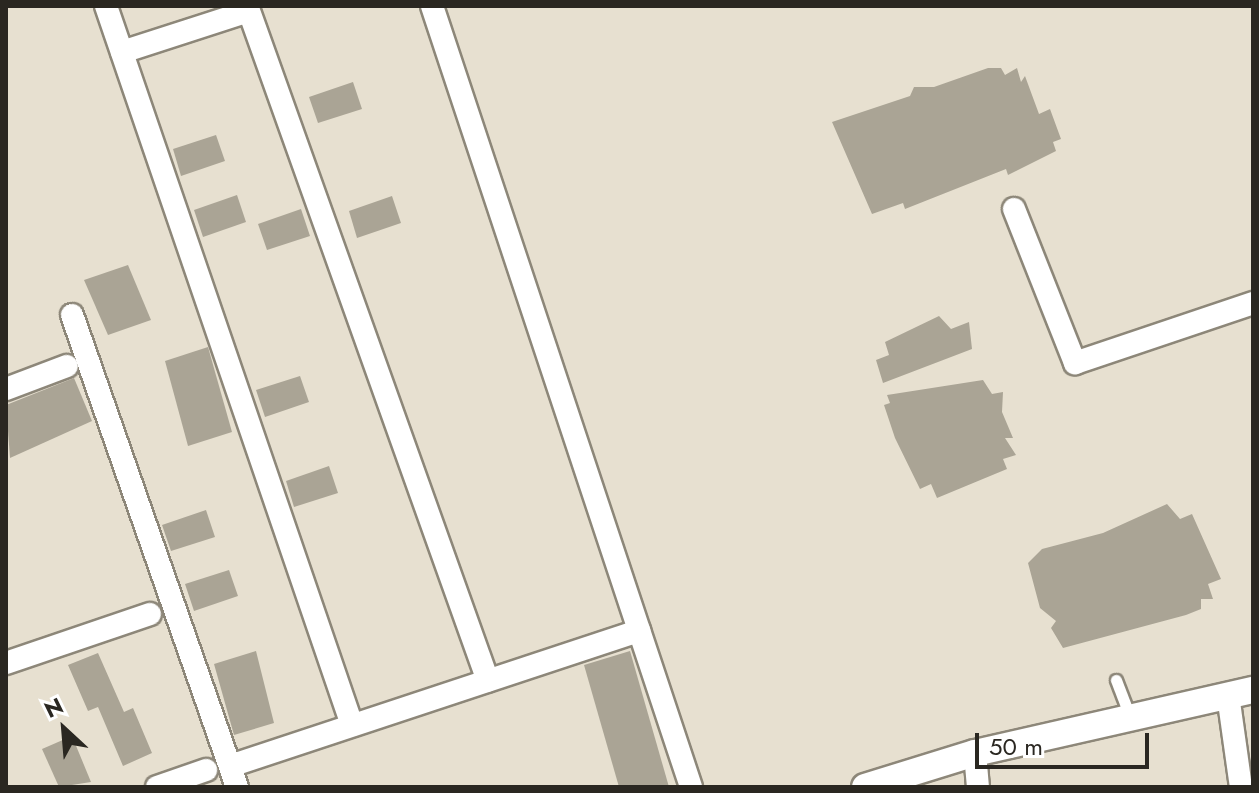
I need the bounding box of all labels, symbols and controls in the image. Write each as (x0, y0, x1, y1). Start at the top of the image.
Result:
north arrow (24, 689, 104, 769)
text: N (39, 689, 68, 726)
scale bar (979, 717, 1153, 767)
text: 50 m (989, 729, 1043, 764)

